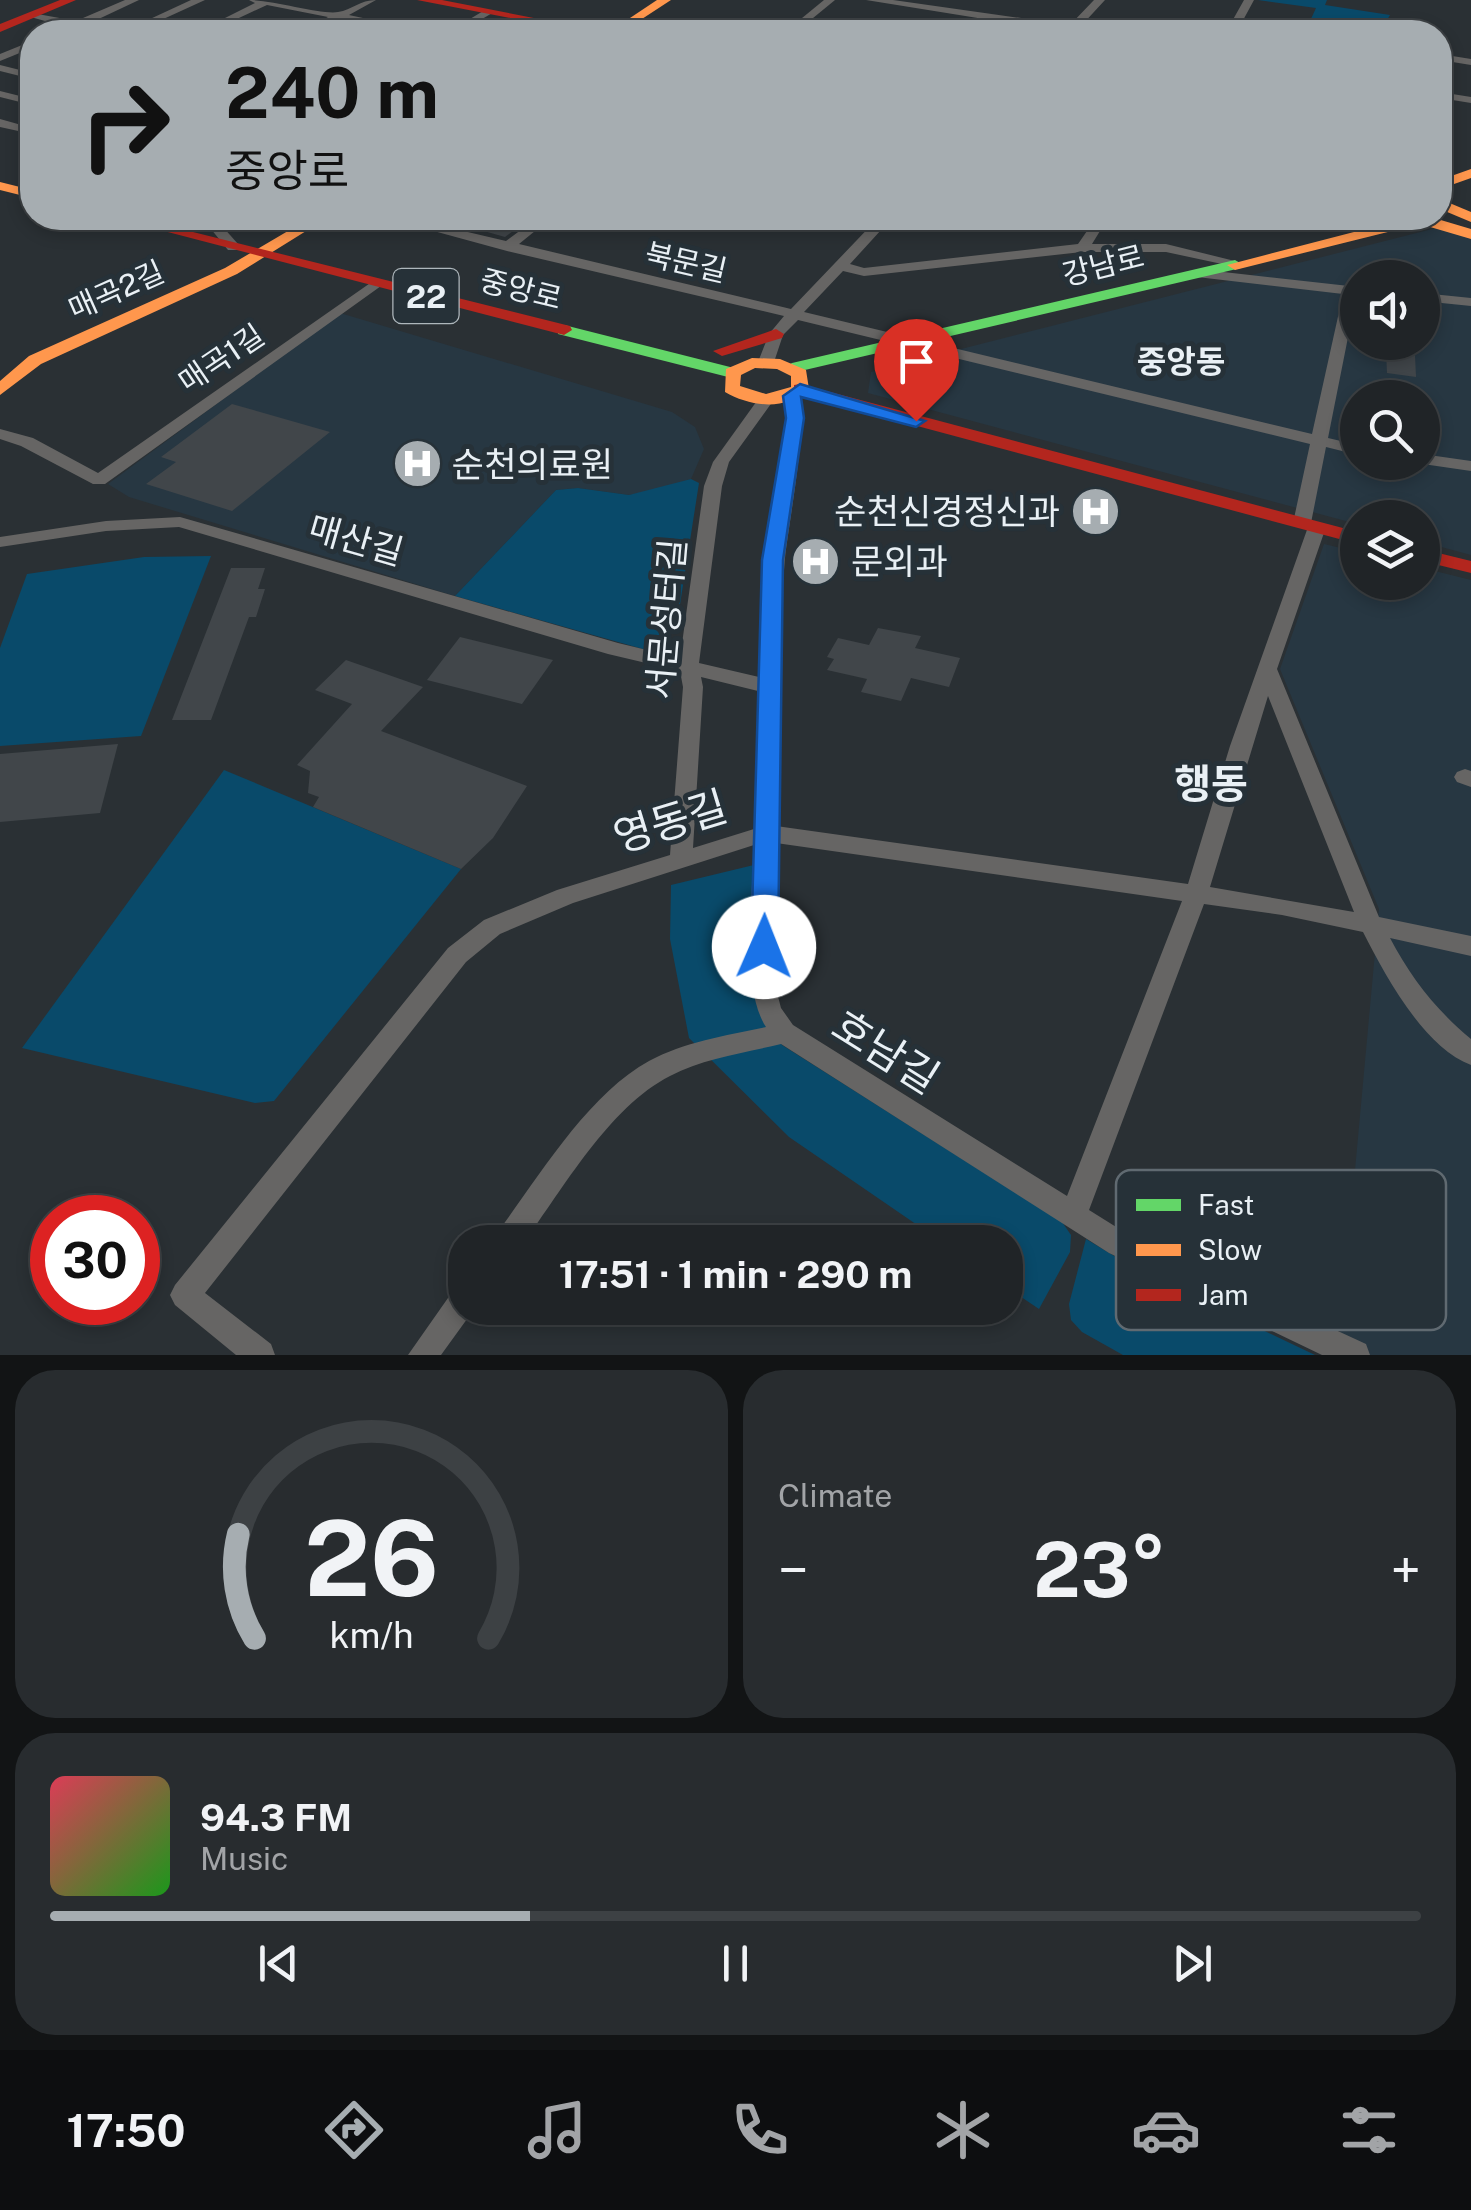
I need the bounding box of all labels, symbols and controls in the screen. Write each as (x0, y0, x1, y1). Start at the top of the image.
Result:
text: 240 m (225, 51, 439, 134)
icon: right (60, 60, 190, 190)
text: 중앙로 (225, 144, 349, 197)
street label: 북문길 (642, 235, 730, 289)
street label: 강남로 (1058, 238, 1148, 292)
street label: 매곡2길 (63, 253, 169, 327)
map controls (1340, 260, 1440, 600)
button: sound (1340, 260, 1440, 360)
street label: 중앙로 (476, 262, 566, 316)
road number: 22 (394, 269, 458, 323)
street label: 매곡1길 (172, 317, 270, 399)
pin (874, 319, 959, 422)
icon: arrive (889, 334, 944, 389)
district label: 중앙동 (1137, 343, 1225, 380)
button: search (1340, 380, 1440, 480)
hospital icon: 순천의료원 (391, 438, 443, 490)
place label: 순천의료원 (452, 444, 613, 485)
hospital icon: 순천신경정신과 (1069, 485, 1121, 537)
place label: 순천신경정신과 (835, 491, 1060, 532)
button: layers (1340, 500, 1440, 600)
street label: 매산길 (304, 507, 408, 573)
hospital icon: 문외과 (790, 535, 842, 587)
street label: 서문성터길 (639, 537, 693, 701)
place label: 문외과 (851, 541, 948, 582)
district label: 행동 (1174, 760, 1248, 807)
street label: 영동길 (607, 781, 733, 861)
position arrow (712, 895, 816, 999)
street label: 호남길 (824, 1000, 948, 1102)
legend (1116, 1170, 1446, 1330)
text: Fast (1198, 1188, 1254, 1221)
speed limit sign: 30 (30, 1195, 160, 1325)
text: Slow (1198, 1233, 1262, 1266)
text: 17:51 · 1 min · 290 m (559, 1252, 912, 1297)
text: Jam (1198, 1278, 1249, 1311)
text: Climate (778, 1477, 892, 1514)
text: 26 (304, 1497, 439, 1619)
text: 23° (1033, 1526, 1166, 1614)
text: − (778, 1538, 809, 1602)
text: + (1391, 1538, 1421, 1602)
text: km/h (329, 1614, 414, 1656)
text: 94.3 FM (200, 1795, 352, 1840)
text: Music (200, 1840, 288, 1877)
icon: previous (251, 1936, 306, 1991)
icon: pause (708, 1936, 763, 1991)
icon: next (1165, 1936, 1220, 1991)
icon: directions (319, 2095, 389, 2165)
icon: music (522, 2095, 592, 2165)
icon: phone (725, 2095, 795, 2165)
icon: climate (928, 2095, 998, 2165)
icon: car (1131, 2095, 1201, 2165)
icon: filters (1334, 2095, 1404, 2165)
text: 17:50 (67, 2104, 186, 2157)

